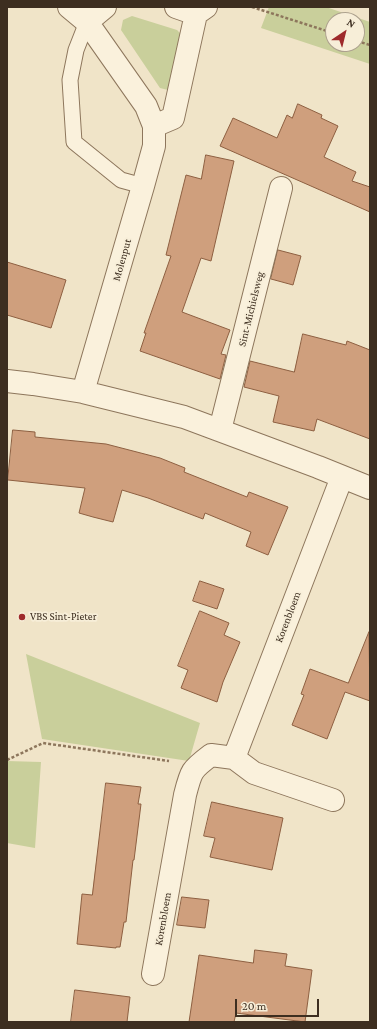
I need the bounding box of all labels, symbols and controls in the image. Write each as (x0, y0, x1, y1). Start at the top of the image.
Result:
north arrow (325, 12, 365, 52)
text: N (345, 16, 358, 30)
street label: Molenput (110, 237, 134, 283)
street label: Sint-Michielsweg (235, 270, 267, 348)
street label: Korenbloem (272, 590, 304, 644)
place label: VBS Sint-Pieter (30, 610, 97, 624)
marker: VBS Sint-Pieter (17, 612, 27, 622)
street label: Korenbloem (152, 891, 174, 947)
scale bar (237, 991, 321, 1017)
text: 20 m (242, 999, 266, 1013)

